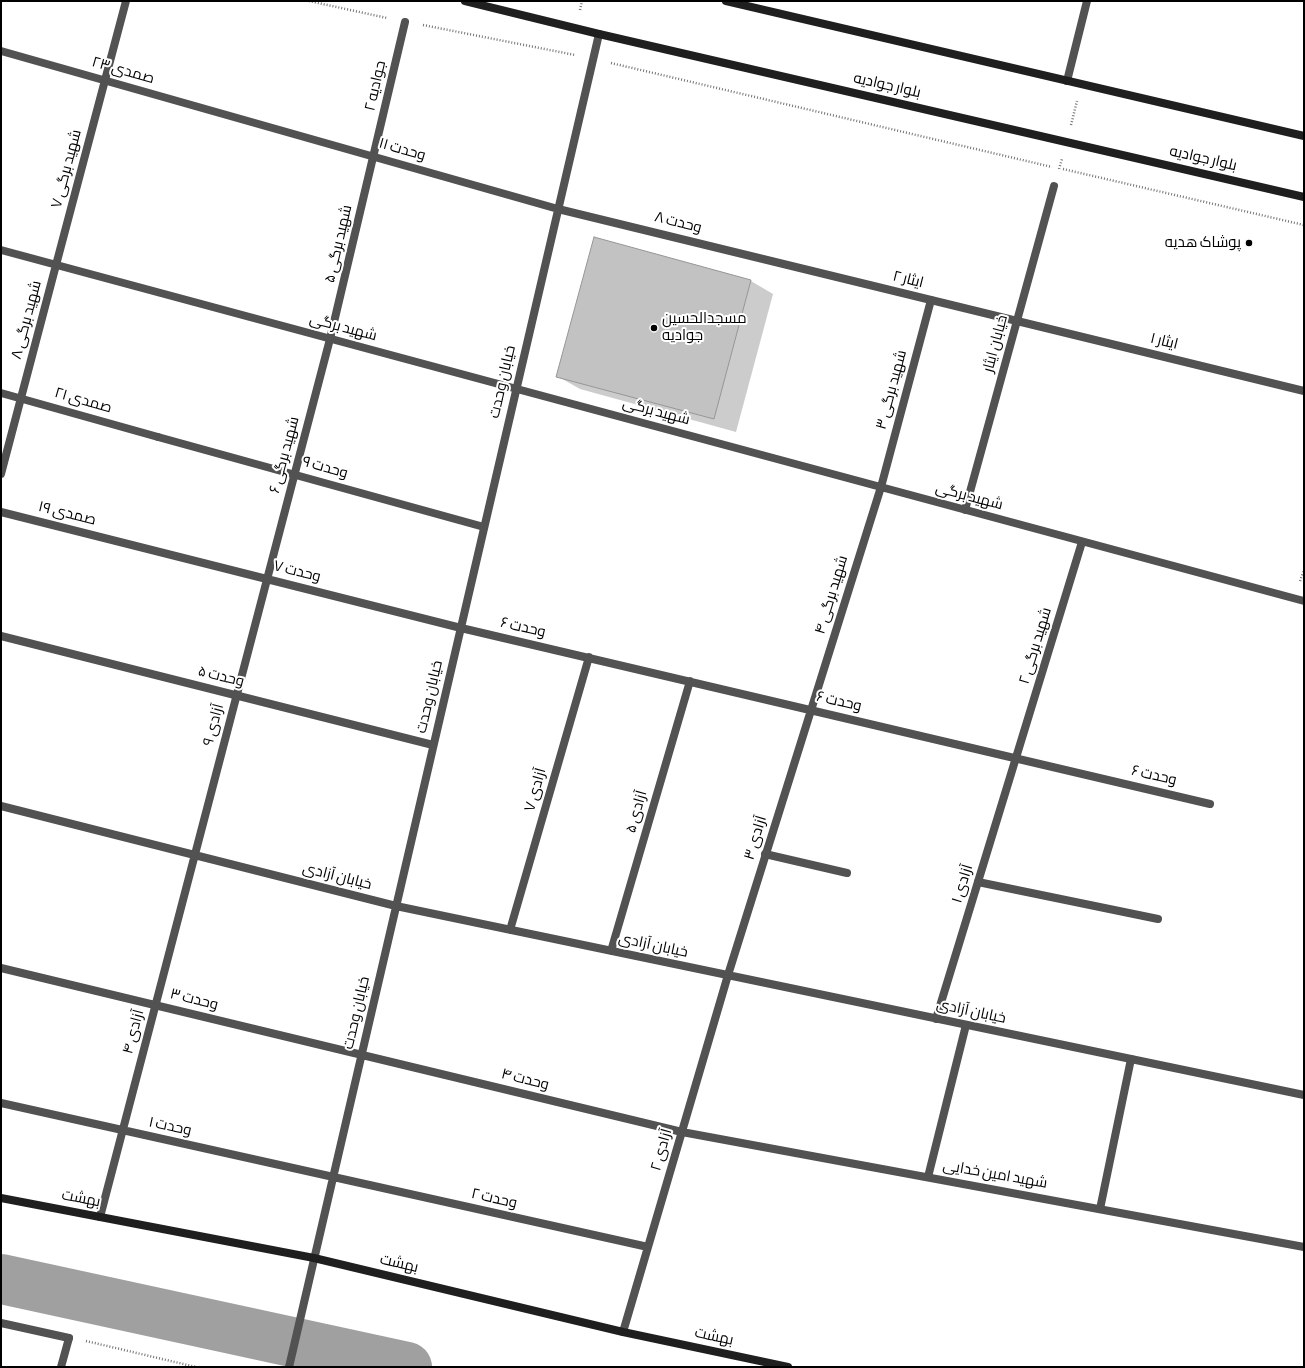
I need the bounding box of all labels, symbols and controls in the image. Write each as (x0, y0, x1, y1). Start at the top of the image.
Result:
street label: صمدی ۲۳ (90, 53, 156, 89)
street label: جوادیه ۲ (361, 59, 391, 113)
street label: بلوار جوادیه (852, 70, 922, 102)
street label: شهید برگی ۷ (48, 128, 86, 210)
street label: وحدت ۱۱ (376, 135, 428, 165)
street label: بلوار جوادیه (1168, 143, 1238, 175)
street label: شهید برگی ۵ (321, 203, 357, 285)
street label: وحدت ۸ (652, 208, 704, 238)
place label: پوشاک هدیه (1165, 234, 1241, 252)
marker: پوشاک هدیه (1244, 238, 1254, 248)
street label: ایثار ۲ (891, 268, 925, 292)
street label: شهید برگی ۸ (8, 279, 46, 361)
street label: شهید برگی (307, 310, 379, 346)
place label: مسجدالحسین جوادیه (662, 310, 747, 345)
street label: خیابان ایثار (980, 313, 1012, 375)
marker: مسجدالحسین جوادیه (649, 323, 659, 333)
street label: ایثار ۱ (1148, 330, 1180, 354)
street label: خیابان وحدت (486, 344, 520, 420)
street label: شهید برگی ۳ (873, 348, 911, 432)
street label: صمدی ۲۱ (52, 384, 114, 418)
street label: شهید برگی (620, 394, 692, 430)
street label: شهید برگی ۶ (266, 415, 304, 495)
street label: وحدت ۹ (300, 453, 350, 483)
street label: شهید برگی (933, 479, 1005, 515)
street label: صمدی ۱۹ (36, 498, 98, 530)
street label: شهید برگی ۴ (811, 553, 853, 637)
street label: وحدت ۷ (271, 557, 323, 587)
street label: شهید برگی ۲ (1016, 605, 1056, 687)
street label: وحدت ۶ (499, 614, 547, 642)
street label: خیابان وحدت (413, 659, 447, 735)
street label: وحدت ۵ (196, 663, 246, 691)
street label: وحدت ۶ (815, 688, 863, 716)
street label: آزادی ۹ (200, 702, 228, 748)
street label: وحدت ۶ (1130, 762, 1178, 790)
street label: آزادی ۷ (521, 766, 551, 814)
street label: آزادی ۵ (622, 789, 652, 835)
street label: آزادی ۳ (741, 814, 771, 862)
street label: خیابان آزادی (301, 860, 373, 894)
street label: آزادی ۱ (949, 862, 977, 906)
street label: خیابان آزادی (617, 930, 689, 962)
street label: خیابان وحدت (340, 975, 374, 1051)
street label: وحدت ۳ (168, 985, 220, 1015)
street label: خیابان آزادی (935, 996, 1007, 1028)
street label: آزادی ۴ (119, 1008, 149, 1056)
street label: وحدت ۴ (499, 1065, 551, 1095)
street label: وحدت ۱ (147, 1114, 193, 1140)
street label: آزادی ۲ (647, 1127, 677, 1173)
street label: شهید امین خدایی (941, 1157, 1049, 1193)
street label: وحدت ۲ (469, 1185, 519, 1213)
street label: بهشت (60, 1186, 102, 1212)
street label: بهشت (378, 1251, 420, 1277)
street label: بهشت (693, 1324, 735, 1350)

